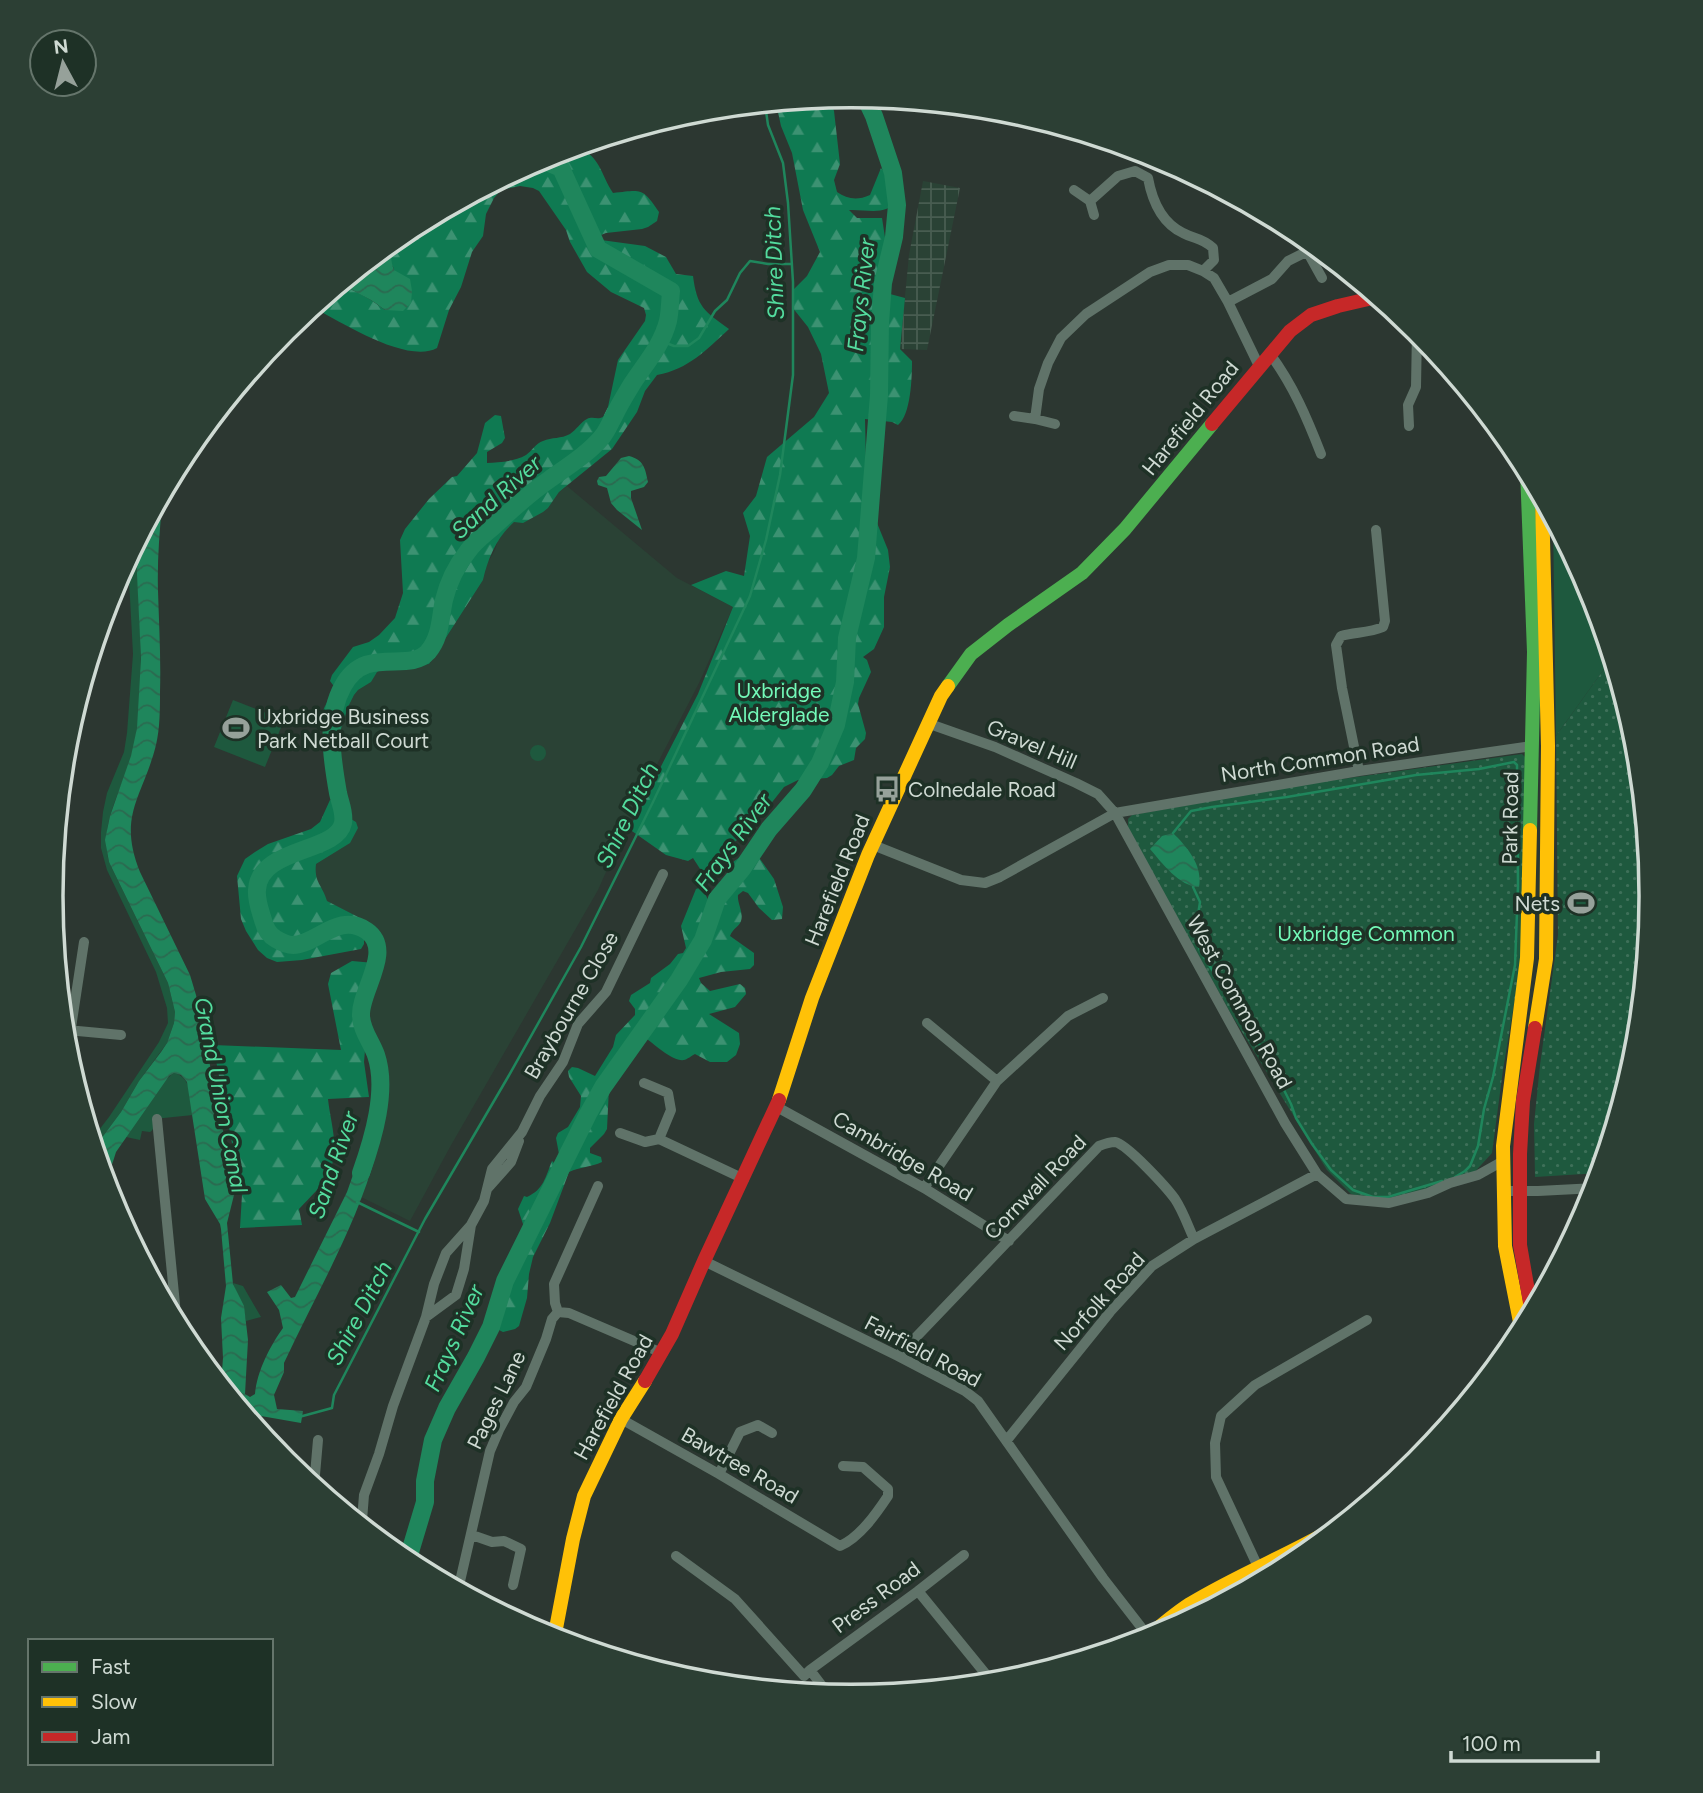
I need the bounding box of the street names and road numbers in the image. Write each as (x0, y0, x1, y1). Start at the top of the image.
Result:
street label: Harefield Road (1136, 356, 1244, 480)
street label: Gravel Hill (983, 714, 1081, 774)
street label: North Common Road (1219, 731, 1421, 787)
street label: Park Road (1497, 771, 1523, 865)
street label: Harefield Road (799, 811, 875, 949)
street label: West Common Road (1182, 911, 1298, 1093)
street label: Braybourne Close (519, 927, 623, 1083)
street label: Cambridge Road (828, 1106, 978, 1206)
street label: Cornwall Road (979, 1130, 1091, 1244)
street label: Norfolk Road (1048, 1247, 1150, 1355)
street label: Fairfield Road (860, 1310, 986, 1392)
street label: Harefield Road (568, 1330, 658, 1464)
street label: Pages Lane (461, 1347, 531, 1453)
street label: Bawtree Road (677, 1421, 803, 1509)
street label: Press Road (827, 1556, 925, 1638)

